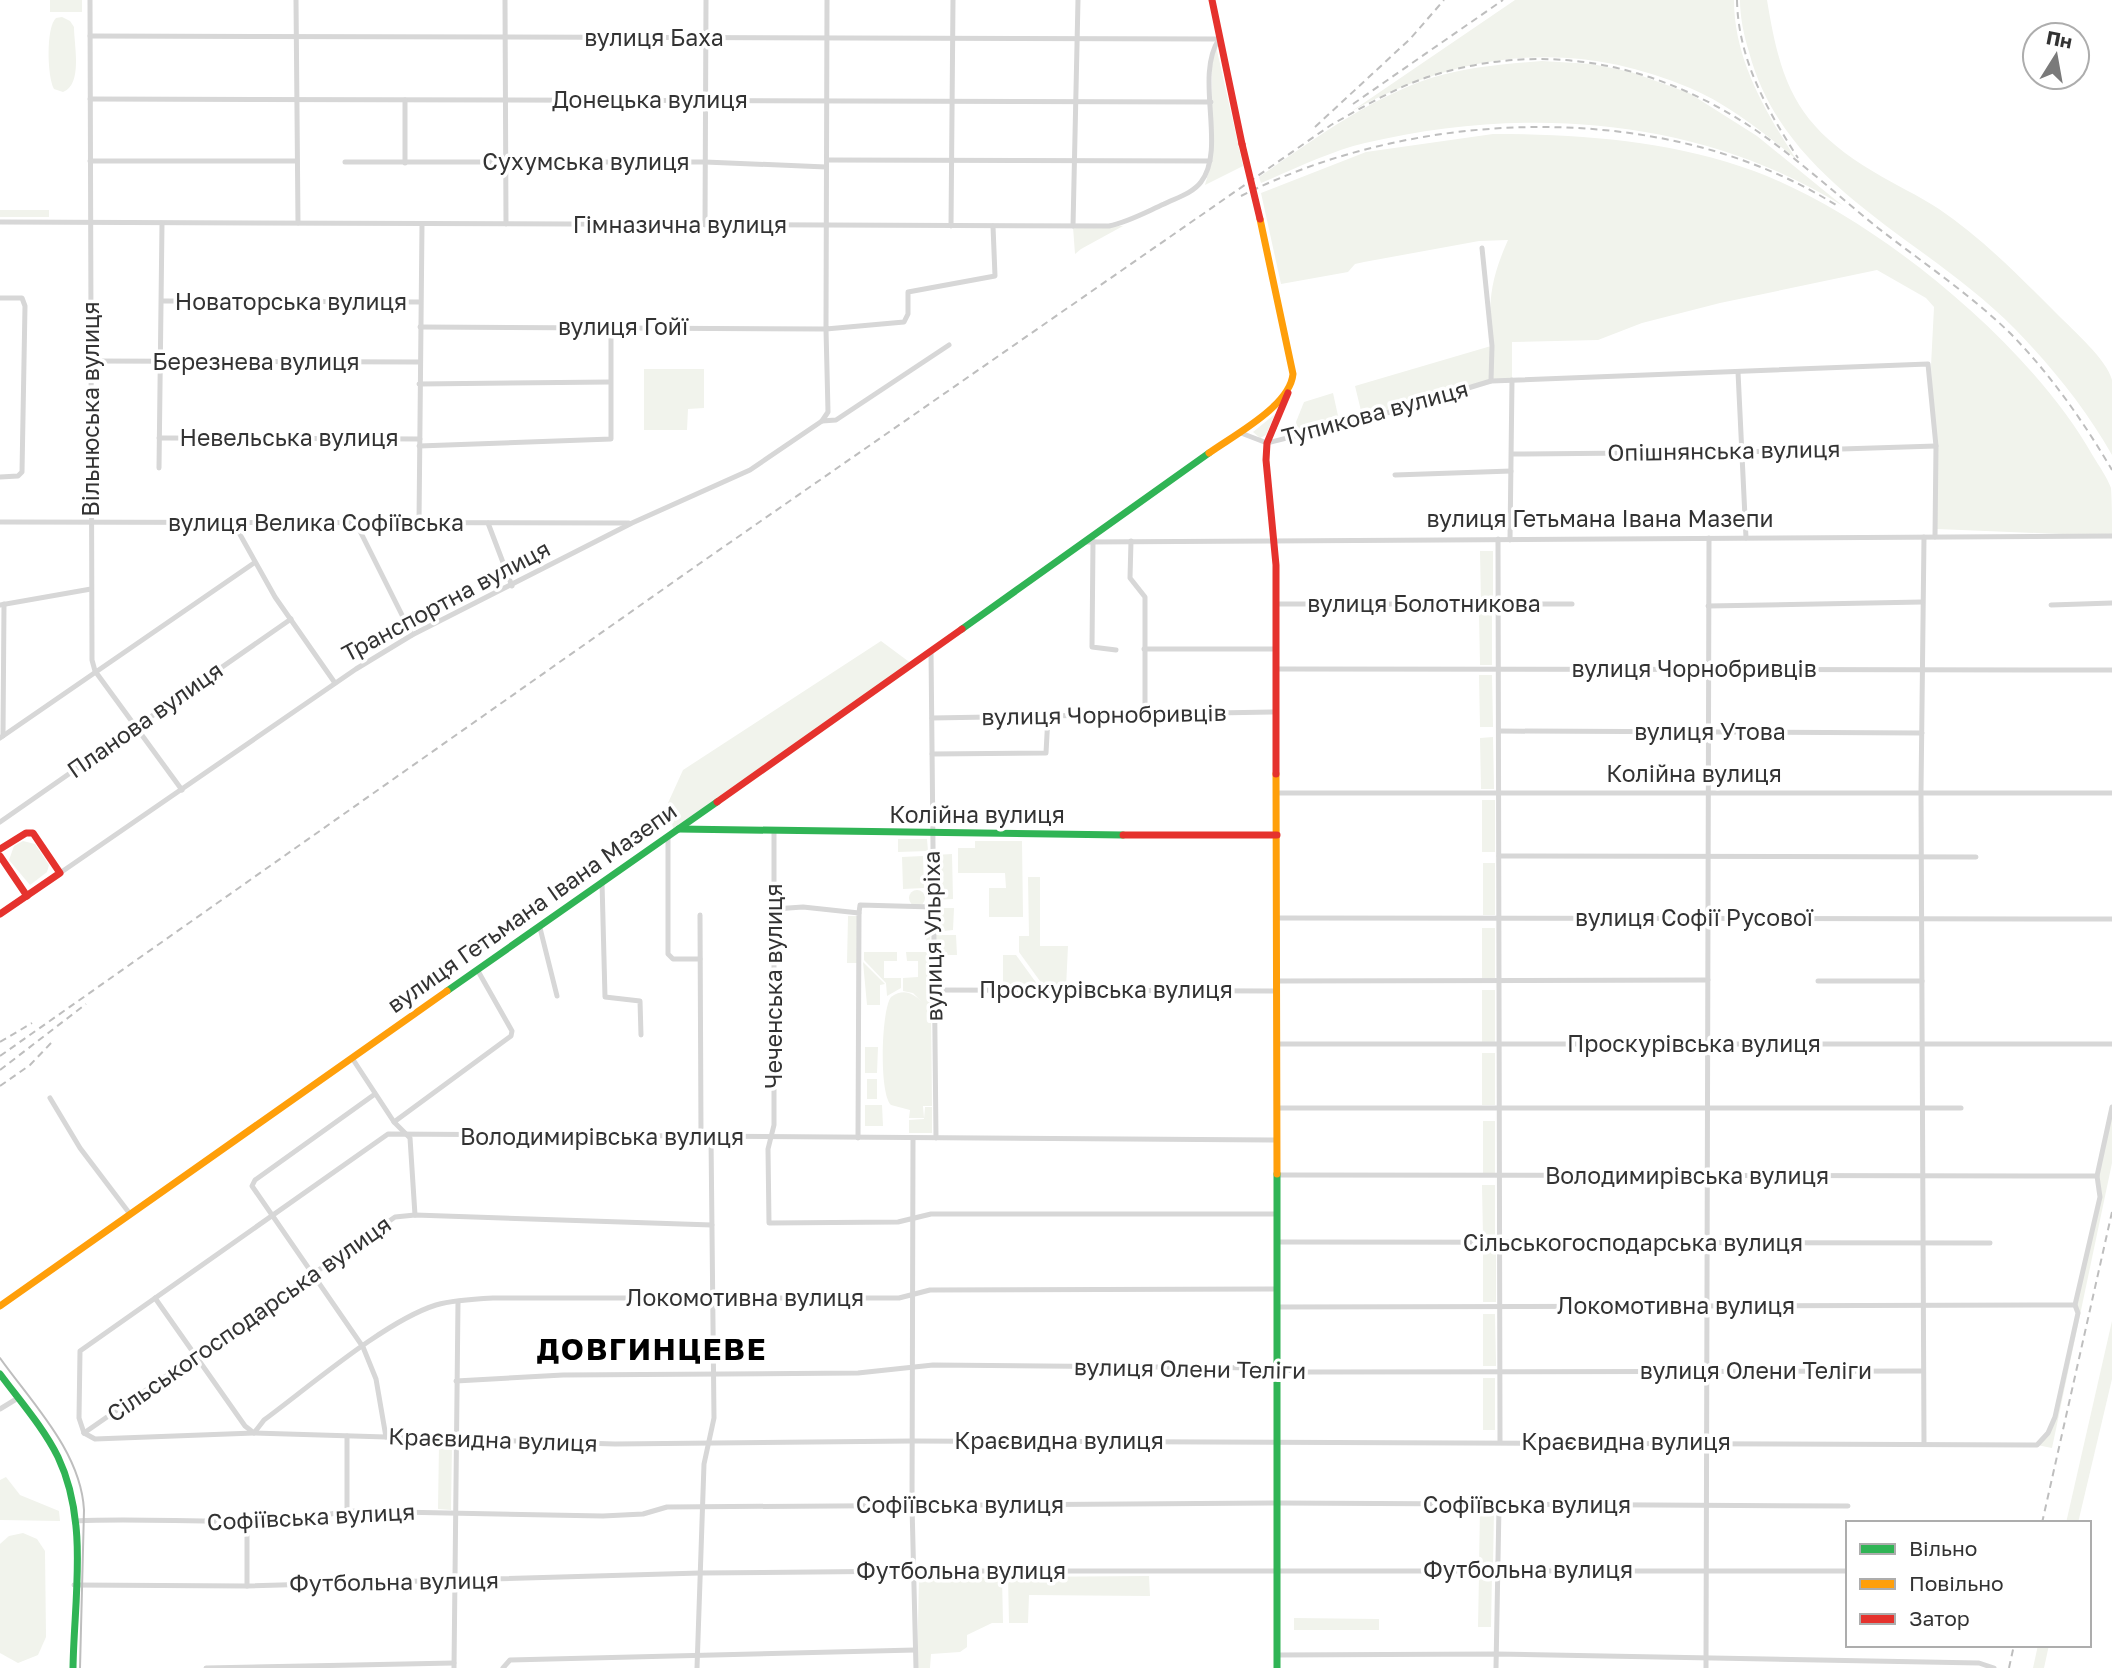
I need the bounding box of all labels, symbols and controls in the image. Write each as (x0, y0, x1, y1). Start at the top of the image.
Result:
north arrow (2021, 21, 2091, 91)
street label: вулиця Баха (584, 23, 724, 51)
text: Пн (2044, 25, 2074, 53)
street label: Донецька вулиця (552, 85, 748, 113)
street label: Сухумська вулиця (482, 147, 690, 175)
street label: Гімназична вулиця (573, 210, 787, 238)
street label: Новаторська вулиця (175, 287, 407, 315)
street label: Вільнюська вулиця (76, 301, 104, 517)
street label: вулиця Гойї (558, 312, 689, 340)
street label: Березнева вулиця (152, 347, 360, 375)
street label: Тупикова вулиця (1279, 374, 1471, 450)
street label: Невельська вулиця (179, 423, 399, 451)
street label: Опішнянська вулиця (1607, 434, 1841, 466)
street label: вулиця Гетьмана Івана Мазепи (1427, 504, 1773, 532)
street label: вулиця Велика Софіївська (168, 508, 464, 536)
street label: Транспортна вулиця (337, 533, 554, 667)
street label: вулиця Болотникова (1307, 589, 1541, 617)
street label: вулиця Чорнобривців (1571, 654, 1817, 682)
street label: Планова вулиця (61, 655, 228, 783)
street label: вулиця Чорнобривців (981, 698, 1227, 730)
street label: вулиця Утова (1634, 717, 1786, 745)
street label: Колійна вулиця (1606, 759, 1782, 787)
street label: вулиця Гетьмана Івана Мазепи (381, 796, 682, 1018)
street label: Колійна вулиця (889, 800, 1065, 828)
street label: вулиця Ульріха (917, 850, 947, 1022)
street label: Чеченська вулиця (759, 883, 787, 1089)
street label: вулиця Софії Русової (1575, 903, 1814, 931)
street label: Проскурівська вулиця (979, 975, 1233, 1003)
street label: Проскурівська вулиця (1567, 1029, 1821, 1057)
street label: Володимирівська вулиця (460, 1122, 744, 1150)
street label: Володимирівська вулиця (1545, 1161, 1829, 1189)
street label: Сільськогосподарська вулиця (101, 1209, 396, 1427)
street label: Сільськогосподарська вулиця (1463, 1228, 1803, 1256)
street label: Локомотивна вулиця (626, 1283, 864, 1311)
street label: Локомотивна вулиця (1557, 1291, 1795, 1319)
district label: ДОВГИНЦЕВЕ (537, 1331, 767, 1367)
street label: вулиця Олени Теліги (1074, 1352, 1306, 1384)
street label: вулиця Олени Теліги (1640, 1356, 1872, 1384)
street label: Краєвидна вулиця (388, 1421, 598, 1457)
street label: Краєвидна вулиця (954, 1426, 1164, 1454)
street label: Краєвидна вулиця (1521, 1427, 1731, 1455)
street label: Софіївська вулиця (856, 1490, 1064, 1518)
street label: Софіївська вулиця (1423, 1490, 1631, 1518)
street label: Софіївська вулиця (206, 1497, 416, 1535)
legend (1846, 1521, 2091, 1647)
text: Вільно (1909, 1535, 1977, 1561)
street label: Футбольна вулиця (1423, 1555, 1633, 1583)
street label: Футбольна вулиця (856, 1556, 1066, 1584)
street label: Футбольна вулиця (289, 1565, 499, 1597)
text: Повільно (1909, 1570, 2004, 1596)
text: Затор (1909, 1605, 1970, 1631)

